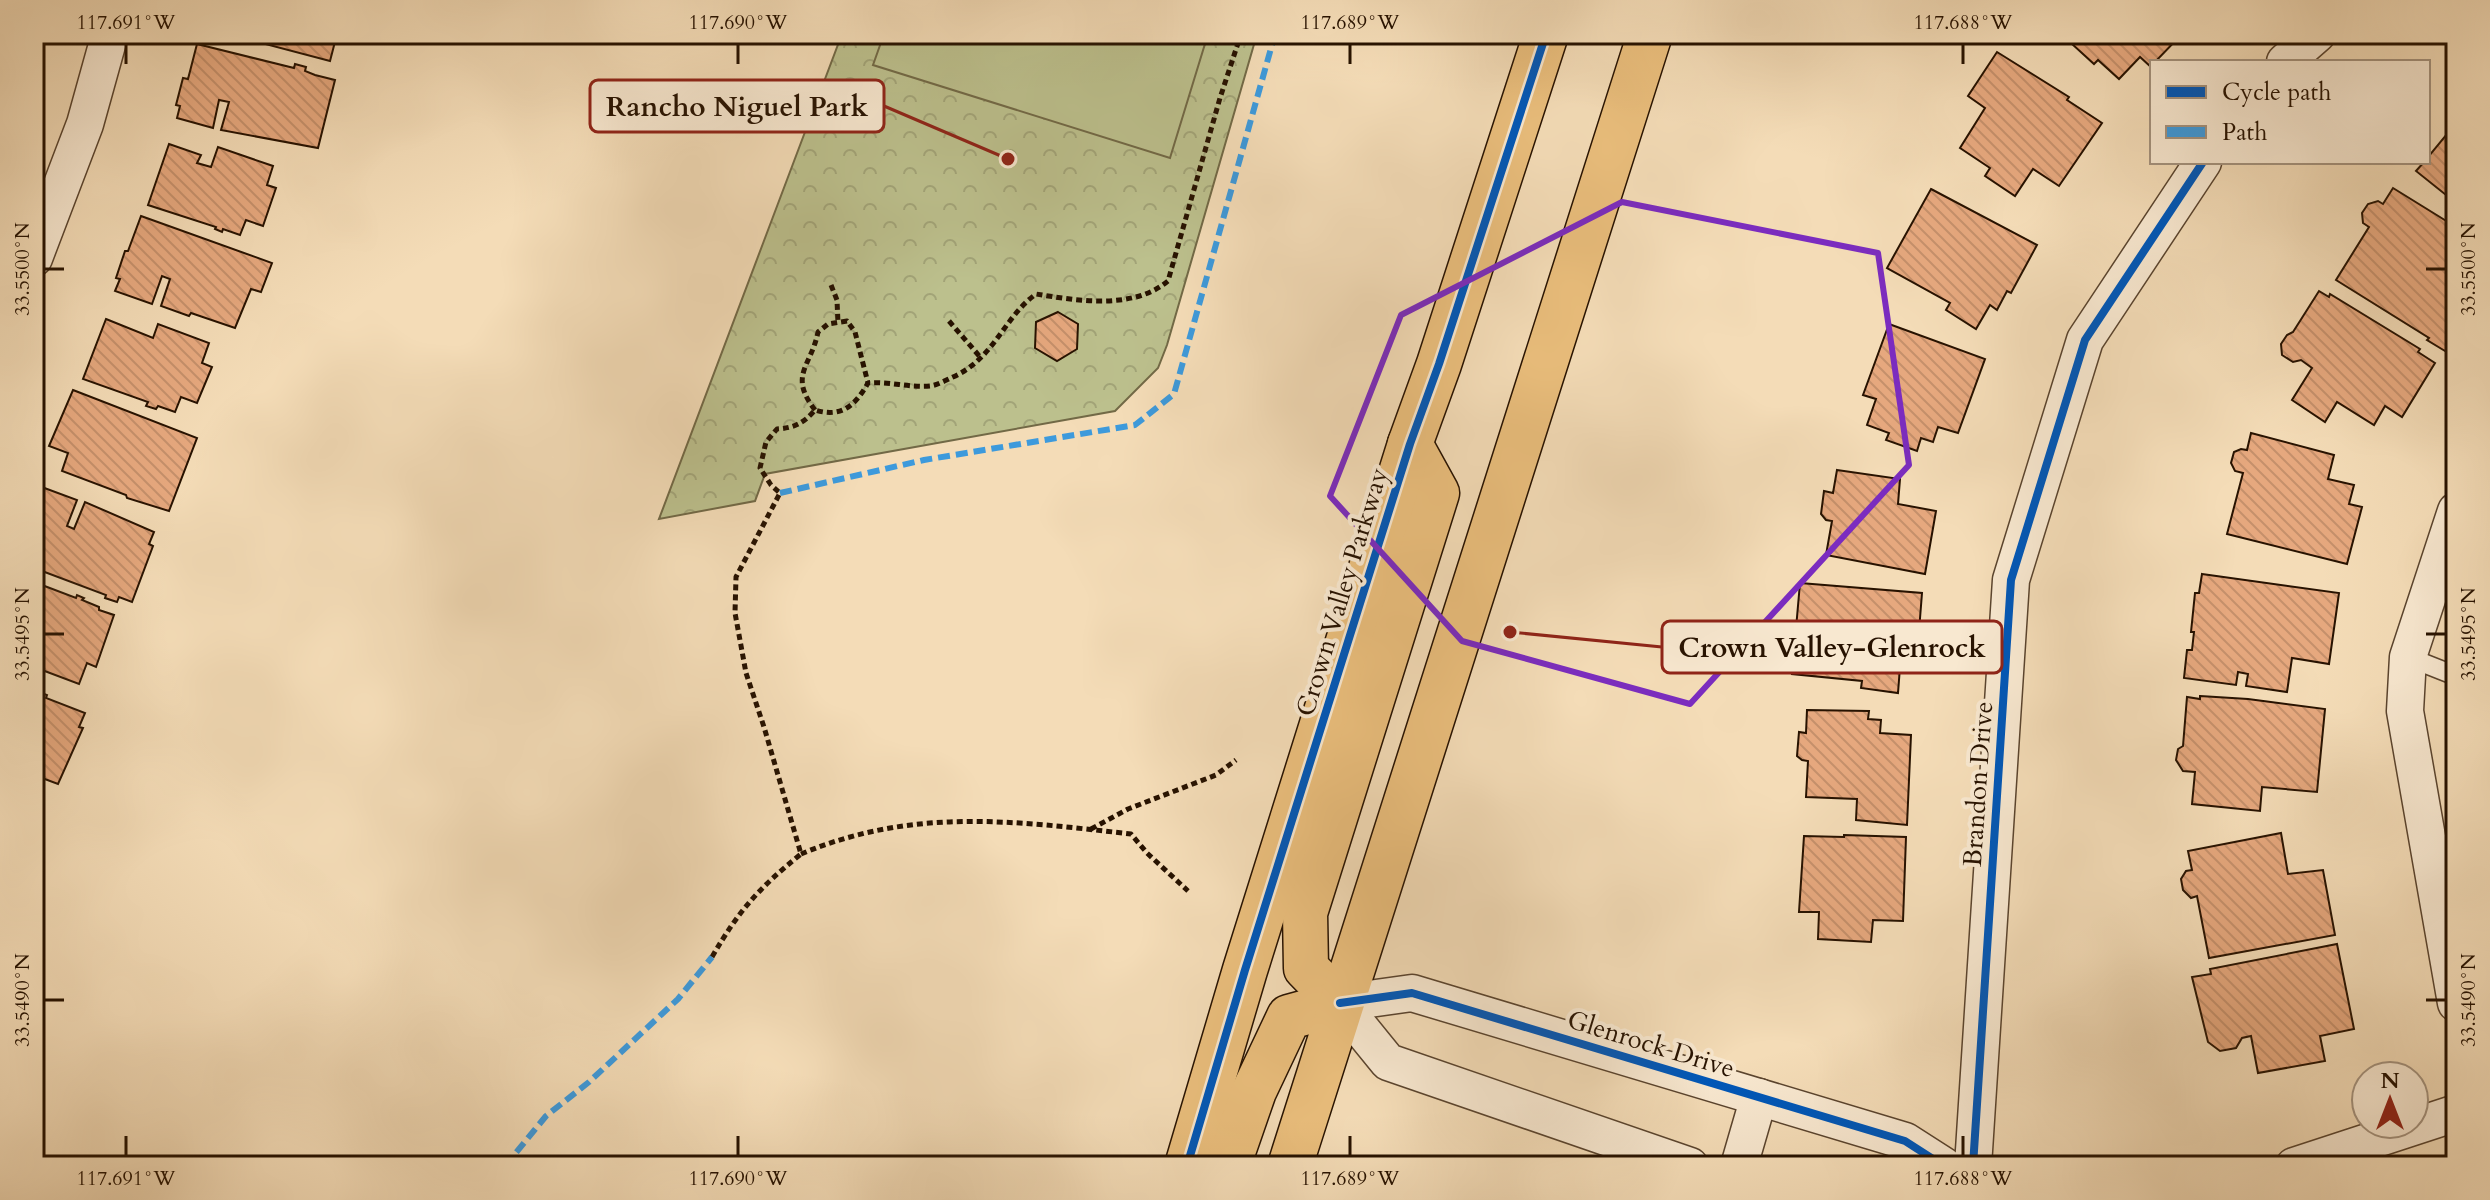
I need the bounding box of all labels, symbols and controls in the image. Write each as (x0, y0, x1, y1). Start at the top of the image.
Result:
text: 117.691°W (77, 9, 176, 36)
text: 117.690°W (689, 9, 788, 36)
text: 117.689°W (1301, 9, 1400, 36)
text: 117.688°W (1914, 9, 2013, 36)
legend (2150, 60, 2430, 164)
text: Cycle path (2222, 76, 2331, 109)
callout: Rancho Niguel Park (590, 80, 884, 132)
text: Rancho Niguel Park (606, 88, 869, 126)
text: Path (2222, 116, 2267, 149)
text: 33.5500°N (9, 222, 36, 316)
text: 33.5500°N (2455, 222, 2482, 316)
street label: Crown Valley Parkway (1288, 463, 1397, 720)
text: 33.5495°N (9, 587, 36, 681)
text: 33.5495°N (2455, 587, 2482, 681)
callout: Crown Valley-Glenrock (1662, 621, 2002, 673)
text: Crown Valley-Glenrock (1678, 629, 1986, 667)
street label: Brandon Drive (1955, 700, 2001, 868)
text: 33.5490°N (9, 953, 36, 1047)
text: 33.5490°N (2455, 953, 2482, 1047)
street label: Glenrock Drive (1563, 1002, 1739, 1086)
north arrow (2350, 1060, 2430, 1140)
text: N (2380, 1066, 2400, 1096)
text: 117.691°W (77, 1165, 176, 1192)
text: 117.690°W (689, 1165, 788, 1192)
text: 117.689°W (1301, 1165, 1400, 1192)
text: 117.688°W (1914, 1165, 2013, 1192)

